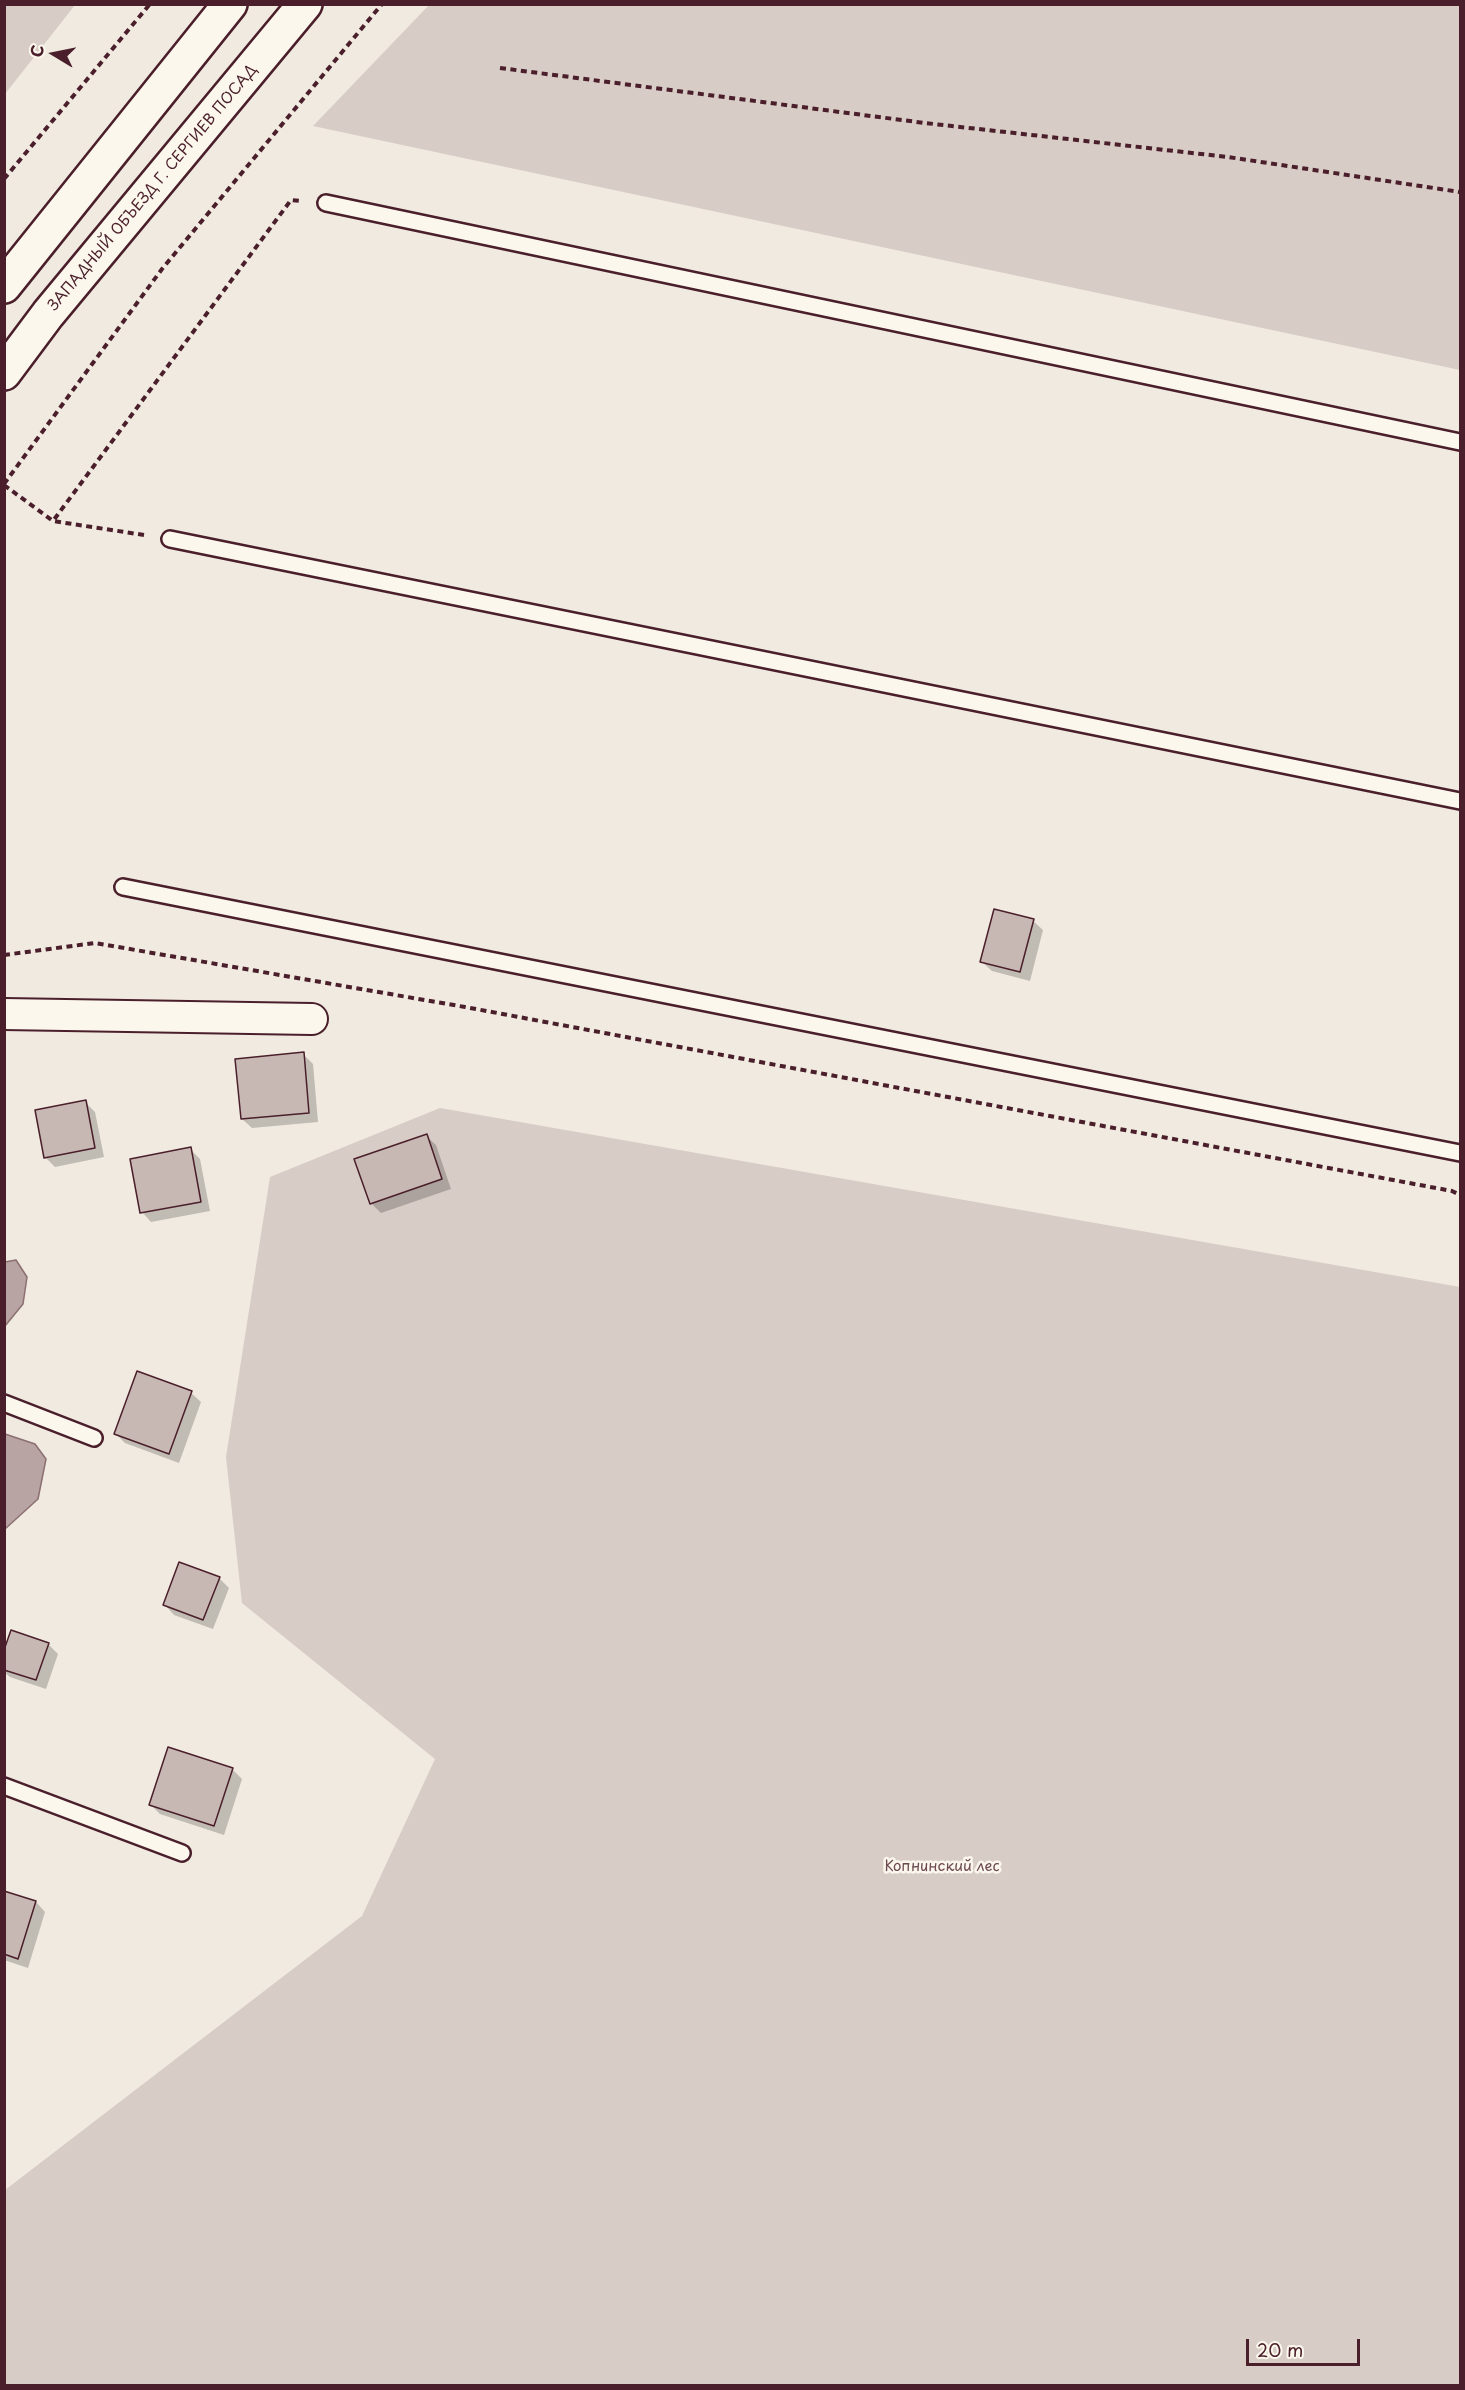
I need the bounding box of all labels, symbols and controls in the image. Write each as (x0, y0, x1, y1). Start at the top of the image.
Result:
north arrow (24, 24, 84, 84)
text: С (23, 43, 49, 59)
street label: ЗАПАДНЫЙ ОБЪЕЗД Г. СЕРГИЕВ ПОСАД (45, 61, 261, 315)
park label: Копнинский лес (884, 1858, 1000, 1876)
scale bar (1249, 2327, 1363, 2365)
text: 20 m (1257, 2336, 1303, 2363)

